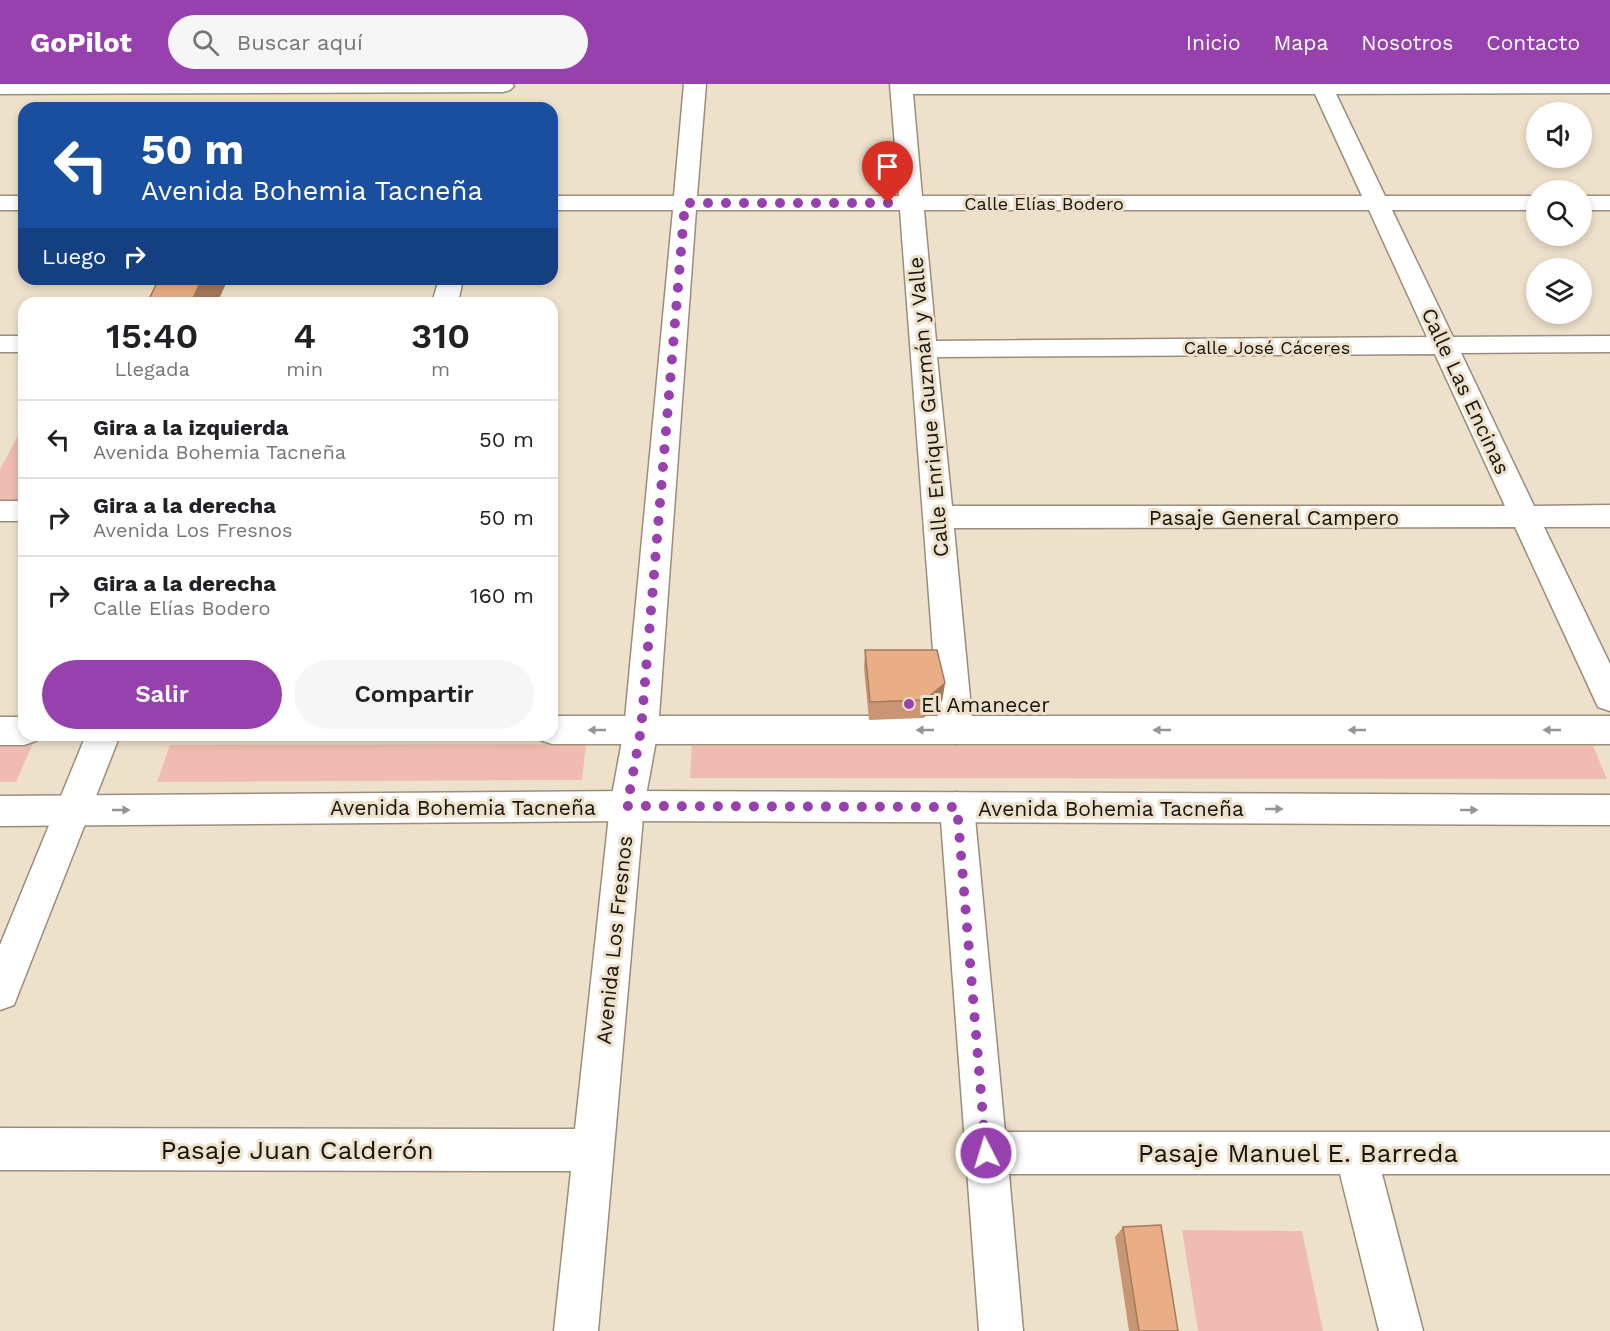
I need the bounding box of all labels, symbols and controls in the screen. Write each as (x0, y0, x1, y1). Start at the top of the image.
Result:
search box (168, 15, 588, 69)
text: GoPilot (30, 26, 132, 59)
icon: search (189, 26, 222, 59)
text: Buscar aquí (237, 30, 363, 55)
text: Inicio (1186, 30, 1241, 55)
text: Mapa (1274, 30, 1328, 55)
text: Nosotros (1361, 30, 1453, 55)
text: Contacto (1486, 30, 1580, 55)
map controls (1526, 102, 1592, 324)
button: sound (1526, 102, 1592, 168)
text: 50 m (141, 125, 244, 174)
icon: left (42, 126, 120, 204)
pin (862, 141, 913, 203)
icon: arrive (871, 150, 904, 183)
text: Avenida Bohemia Tacneña (141, 175, 483, 207)
button: search (1526, 180, 1592, 246)
street label: Calle Elías Bodero (964, 193, 1124, 214)
icon: right (118, 240, 151, 273)
text: Luego (42, 244, 106, 269)
street label: Calle Enrique Guzmán y Valle (902, 256, 954, 558)
button: layers (1526, 258, 1592, 324)
street label: Calle Las Encinas (1416, 304, 1516, 478)
text: 15:40 (106, 315, 198, 357)
text: 4 (293, 315, 316, 357)
text: 310 (411, 315, 470, 357)
street label: Calle José Cáceres (1184, 337, 1350, 358)
text: Llegada (114, 357, 190, 381)
text: min (286, 357, 323, 381)
text: m (431, 357, 450, 381)
text: Gira a la izquierda (93, 415, 289, 440)
icon: left (42, 423, 75, 456)
text: 50 m (479, 427, 534, 452)
text: Avenida Bohemia Tacneña (93, 440, 346, 464)
text: Gira a la derecha (93, 493, 276, 518)
icon: right (42, 501, 75, 534)
text: 50 m (479, 505, 534, 530)
street label: Pasaje General Campero (1149, 505, 1399, 530)
text: Avenida Los Fresnos (93, 518, 293, 542)
text: Gira a la derecha (93, 571, 276, 596)
icon: right (42, 579, 75, 612)
text: 160 m (470, 583, 534, 608)
text: Calle Elías Bodero (93, 596, 271, 620)
button: Salir (42, 660, 282, 729)
button: Compartir (294, 660, 534, 729)
place label: El Amanecer (921, 692, 1050, 717)
marker: El Amanecer (902, 697, 916, 711)
one-way arrow (587, 725, 606, 735)
one-way arrow (915, 725, 934, 735)
one-way arrow (1152, 725, 1171, 735)
one-way arrow (1347, 725, 1366, 735)
one-way arrow (1542, 725, 1561, 735)
street label: Avenida Bohemia Tacneña (330, 795, 596, 820)
street label: Avenida Bohemia Tacneña (978, 796, 1244, 821)
one-way arrow (1264, 804, 1283, 814)
one-way arrow (112, 805, 131, 815)
one-way arrow (1459, 805, 1478, 814)
street label: Avenida Los Fresnos (591, 834, 637, 1046)
position arrow (954, 1121, 1018, 1185)
street label: Pasaje Juan Calderón (160, 1135, 434, 1165)
street label: Pasaje Manuel E. Barreda (1138, 1138, 1459, 1168)

